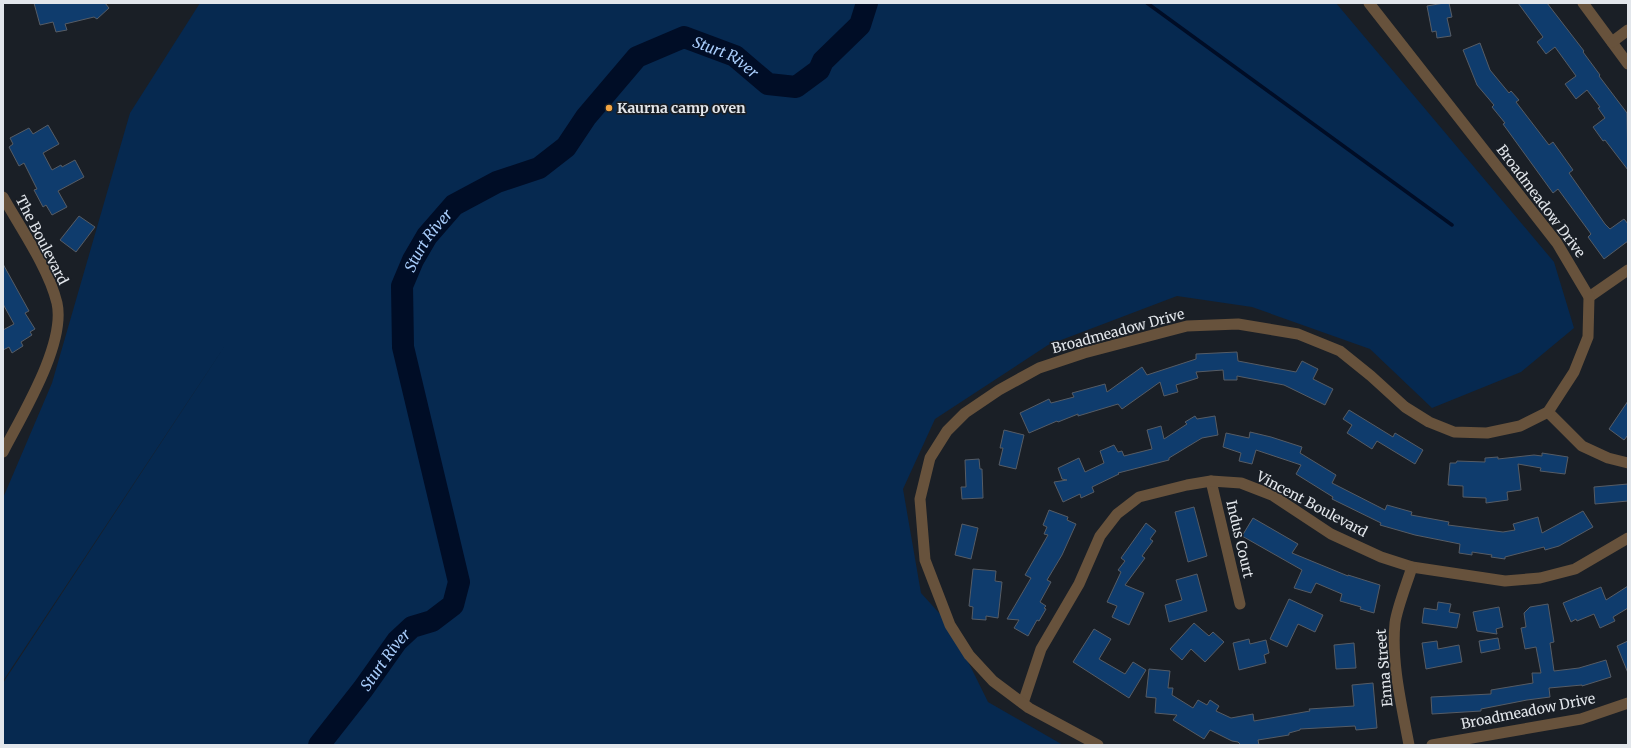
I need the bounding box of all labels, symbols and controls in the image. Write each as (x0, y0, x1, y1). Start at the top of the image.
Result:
water label: Sturt River (690, 32, 763, 82)
place label: Kaurna camp oven (617, 99, 746, 117)
marker: Kaurna camp oven (604, 103, 614, 113)
street label: Broadmeadow Drive (1493, 141, 1589, 261)
street label: The Boulevard (12, 192, 72, 288)
water label: Sturt River (400, 204, 456, 274)
street label: Broadmeadow Drive (1050, 305, 1186, 357)
street label: Vincent Boulevard (1253, 467, 1371, 541)
street label: Indus Court (1222, 498, 1258, 580)
water label: Sturt River (356, 624, 414, 694)
street label: Enna Street (1372, 628, 1396, 708)
street label: Broadmeadow Drive (1459, 689, 1597, 733)

